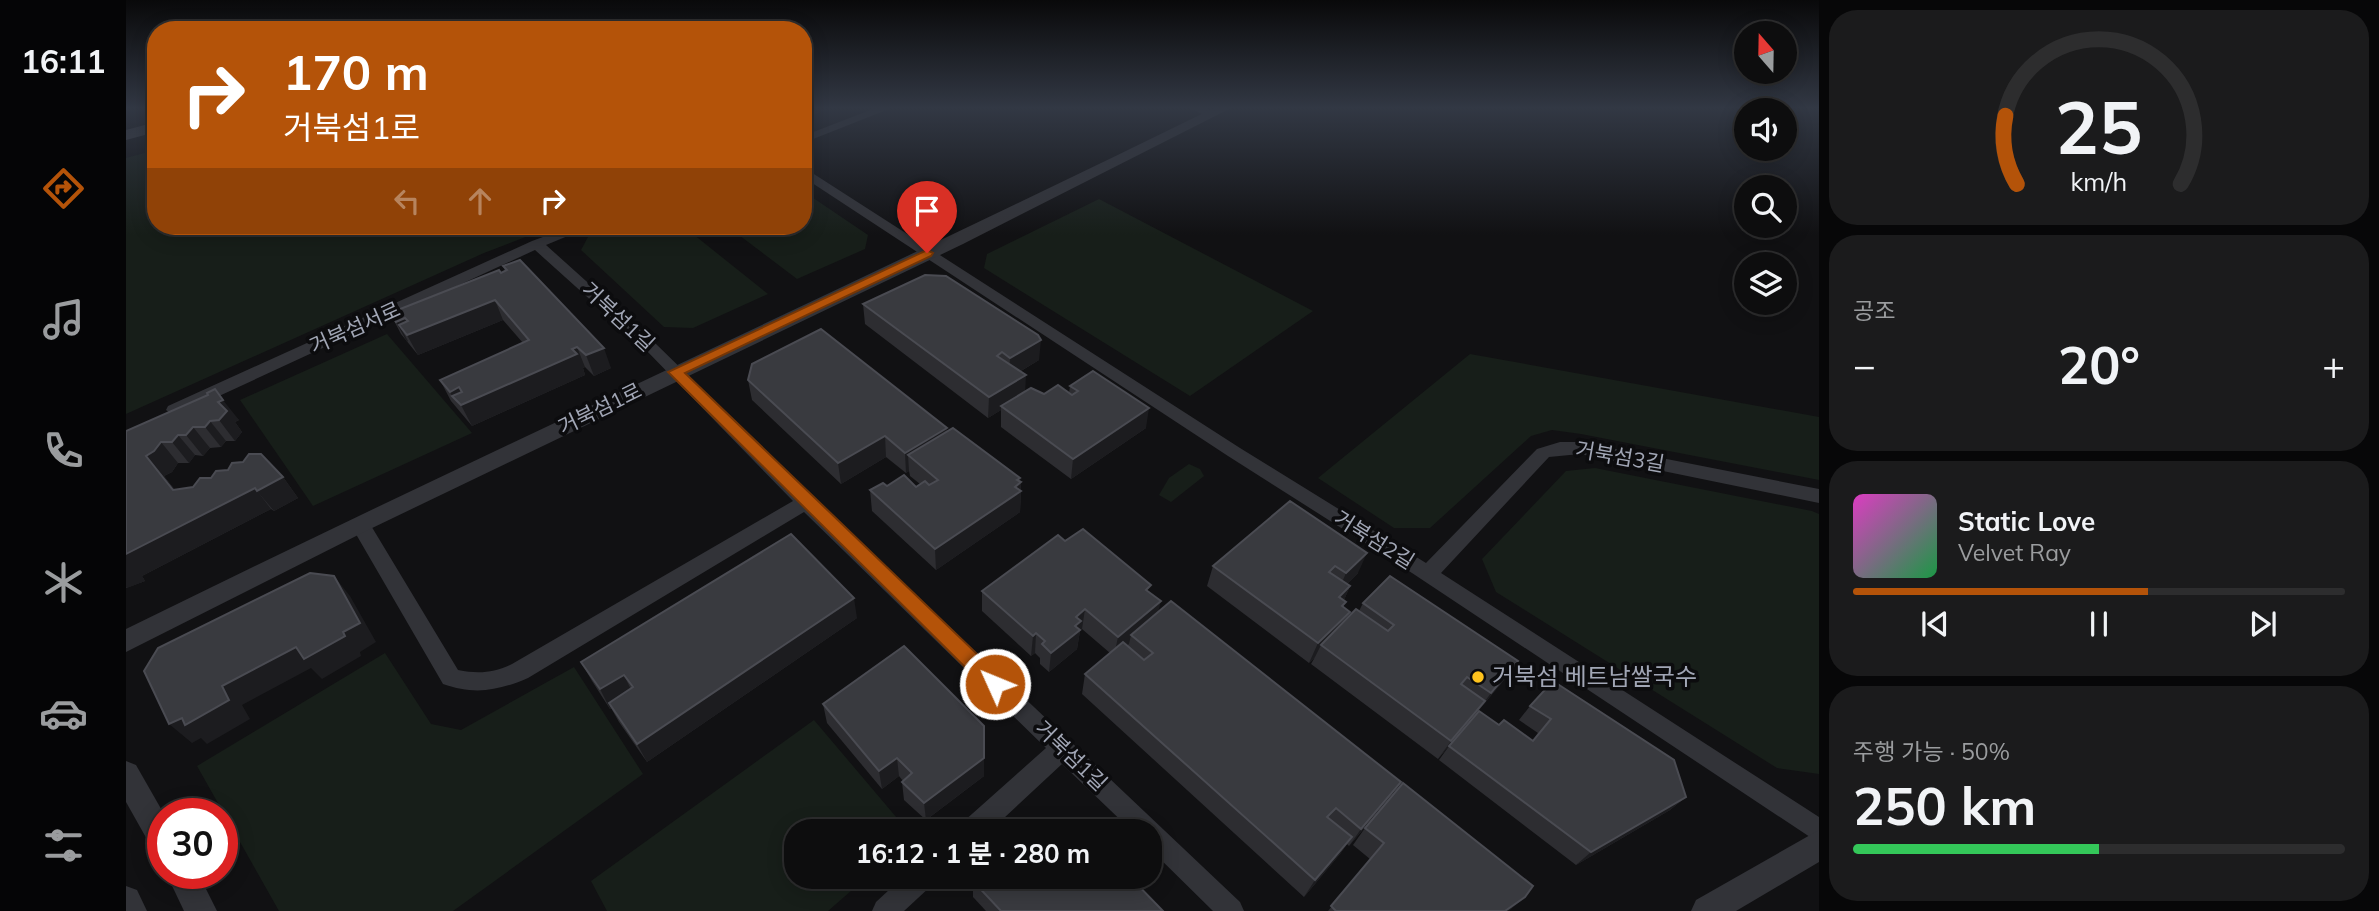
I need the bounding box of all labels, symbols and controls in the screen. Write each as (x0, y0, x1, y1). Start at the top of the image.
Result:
north arrow (1734, 21, 1797, 84)
map controls (1734, 21, 1797, 315)
text: 16:11 (21, 41, 105, 81)
text: 170 m (283, 41, 429, 102)
icon: right (168, 49, 259, 140)
text: 25 (2055, 81, 2143, 172)
button: sound (1734, 98, 1797, 161)
text: 거북섬1로 (283, 107, 420, 147)
icon: directions (39, 164, 88, 213)
text: km/h (2071, 165, 2127, 196)
button: search (1734, 175, 1797, 238)
pin (897, 181, 957, 253)
icon: left (388, 182, 426, 220)
icon: ahead (461, 182, 499, 220)
icon: right (534, 182, 572, 220)
icon: arrive (908, 192, 946, 230)
button: layers (1734, 252, 1797, 315)
street label: 거북섬1길 (577, 276, 660, 356)
icon: music (39, 295, 88, 344)
street label: 거북섬서로 (305, 296, 404, 359)
text: 공조 (1853, 296, 1895, 325)
text: 20° (2058, 332, 2140, 397)
text: − (1853, 341, 1876, 389)
text: + (2322, 341, 2345, 389)
street label: 거북섬1로 (553, 377, 646, 439)
icon: phone (39, 426, 88, 475)
street label: 거북섬3길 (1574, 435, 1667, 477)
street label: 거북섬2길 (1330, 504, 1420, 574)
text: Static Love (1958, 505, 2095, 538)
text: Velvet Ray (1958, 538, 2071, 567)
icon: climate (39, 558, 88, 607)
icon: previous (1916, 605, 1954, 643)
icon: pause (2080, 605, 2118, 643)
icon: next (2244, 605, 2282, 643)
position arrow (958, 647, 1032, 721)
place label: 거북섬 베트남쌀국수 (1492, 661, 1697, 691)
marker: 거북섬 베트남쌀국수 (1470, 669, 1486, 685)
icon: car (39, 689, 88, 738)
street label: 거북섬1길 (1030, 715, 1113, 796)
text: 주행 가능 · 50% (1853, 737, 2010, 766)
text: 250 km (1853, 773, 2036, 838)
speed limit sign: 30 (147, 798, 238, 889)
icon: filters (39, 821, 88, 870)
text: 16:12 · 1 분 · 280 m (856, 837, 1090, 870)

